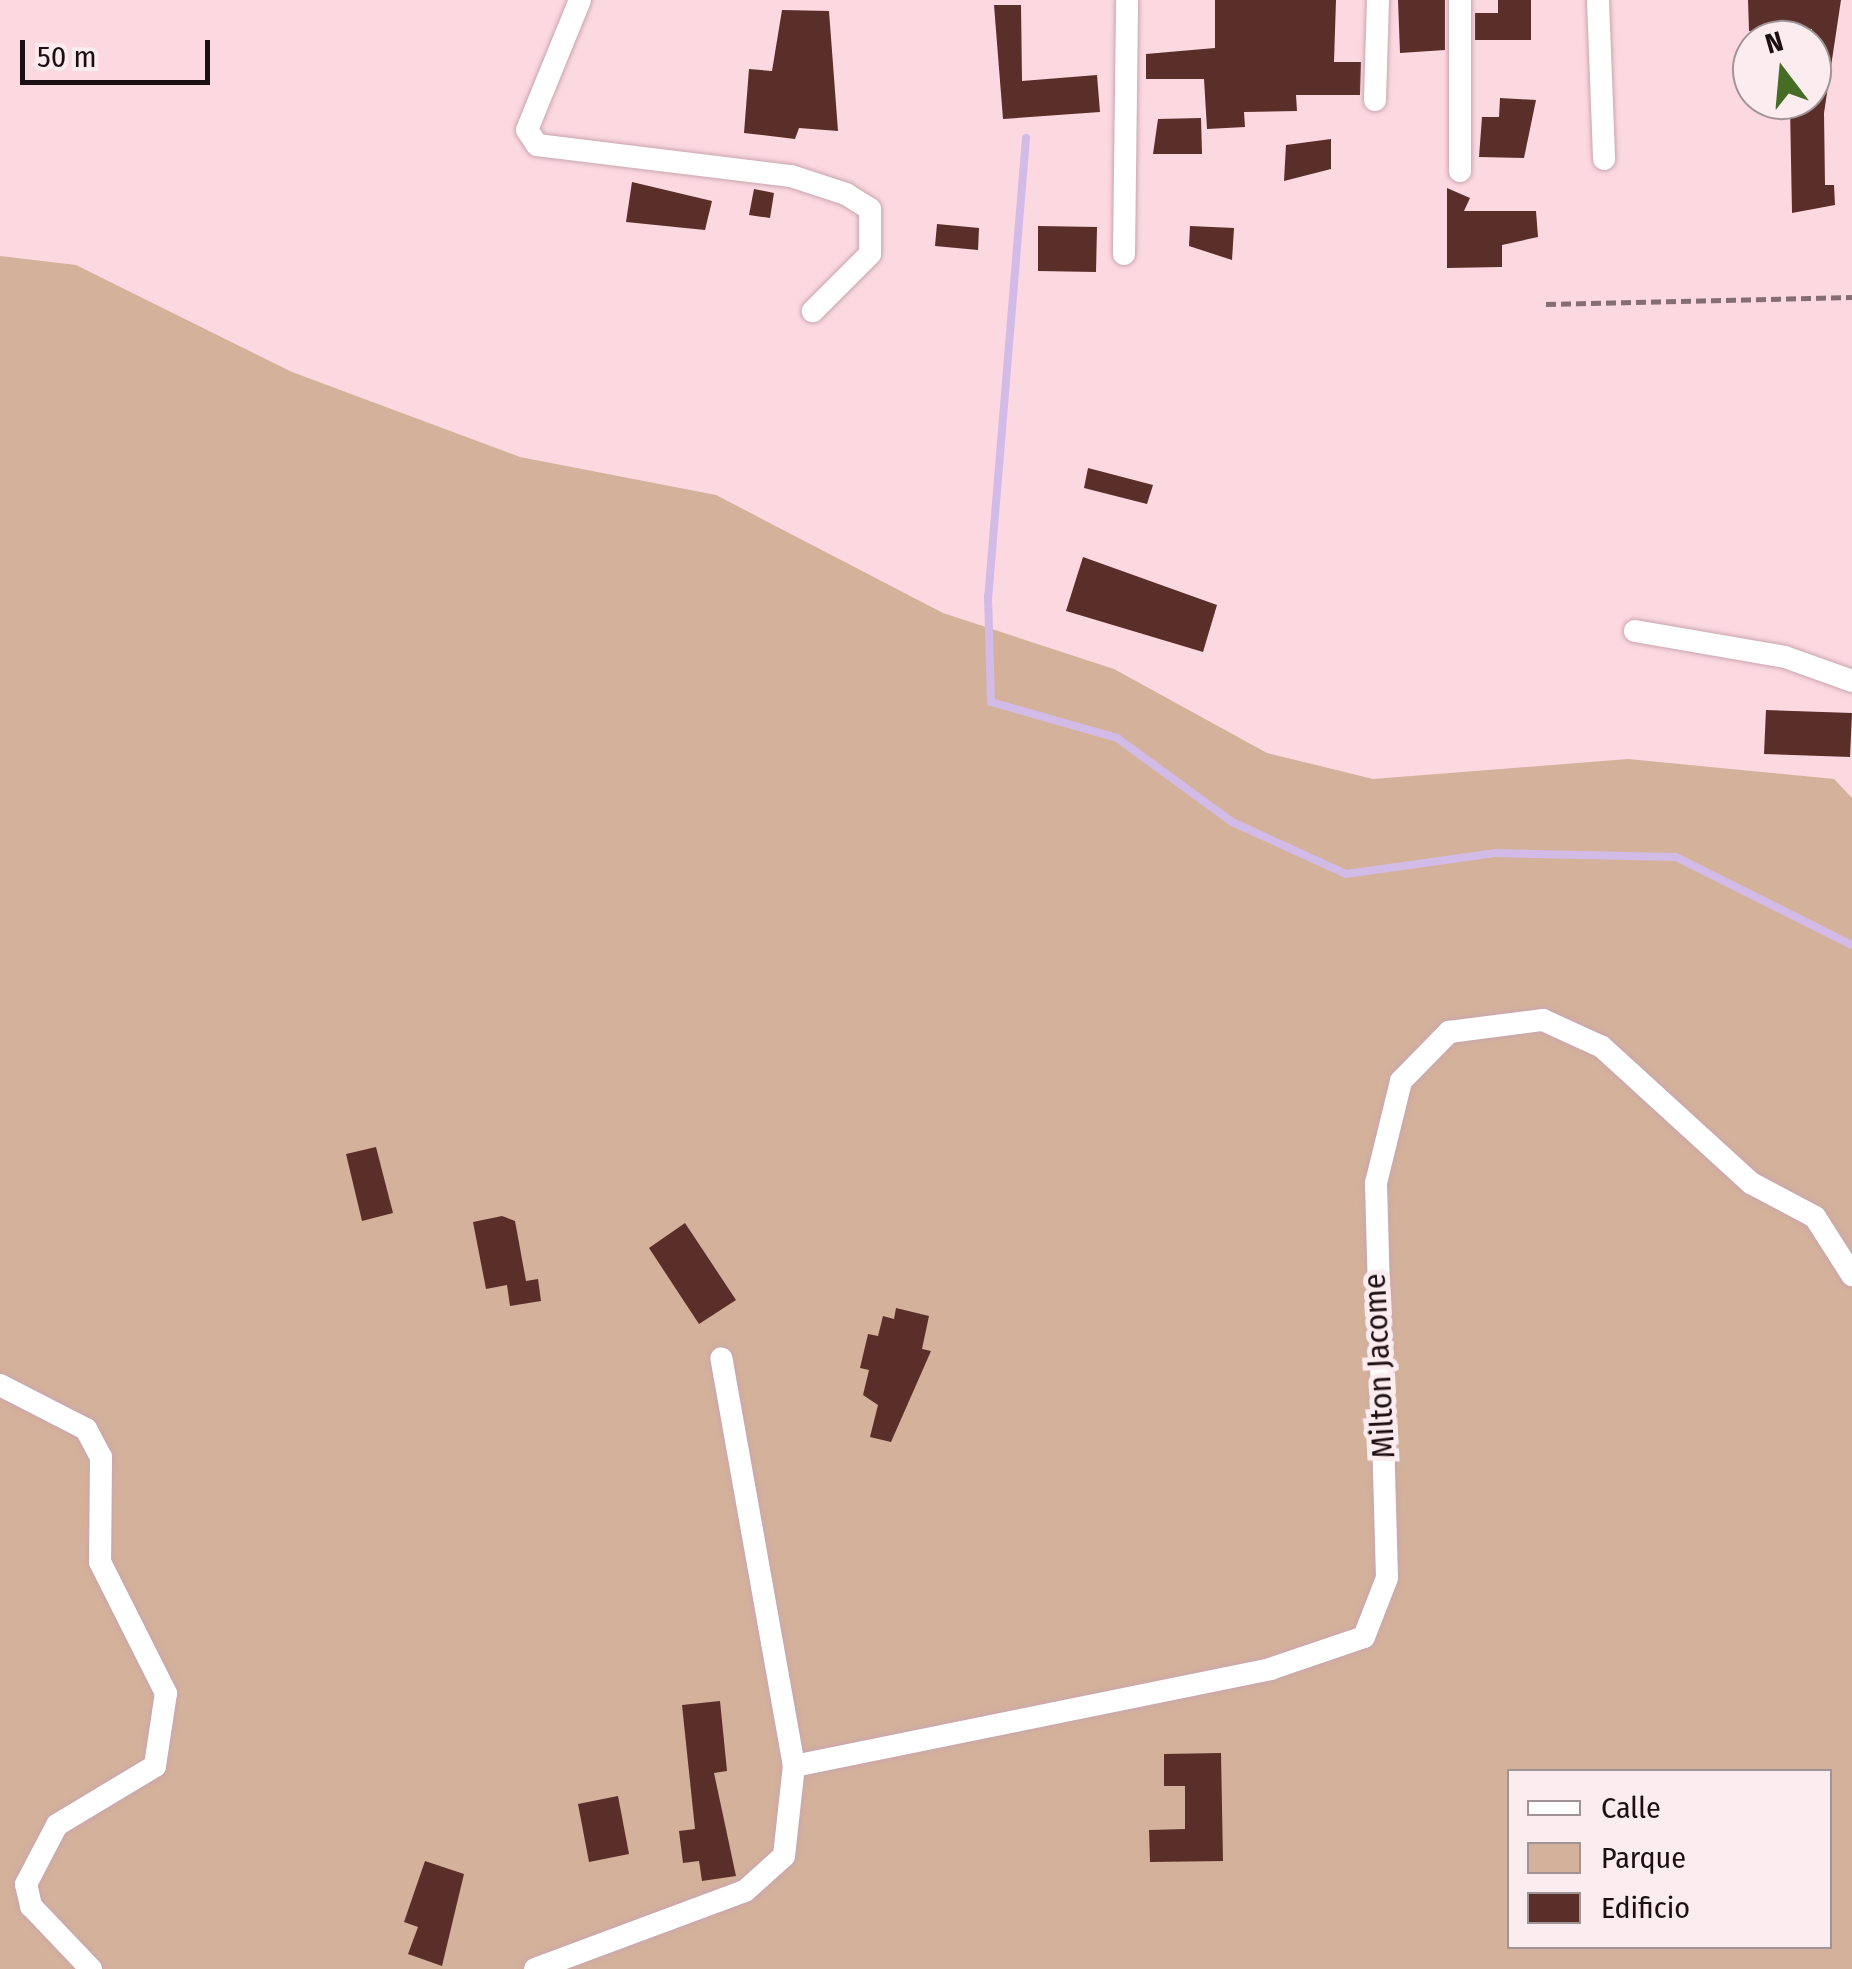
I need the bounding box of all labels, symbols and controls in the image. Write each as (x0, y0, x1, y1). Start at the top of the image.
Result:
scale bar (25, 20, 215, 82)
north arrow (1732, 20, 1832, 120)
text: N (1762, 24, 1787, 61)
text: 50 m (37, 39, 97, 75)
street label: Milton Jacome (1355, 1273, 1403, 1459)
legend (1507, 1769, 1832, 1949)
text: Calle (1601, 1790, 1661, 1826)
text: Parque (1601, 1840, 1686, 1876)
text: Edificio (1601, 1890, 1690, 1926)

